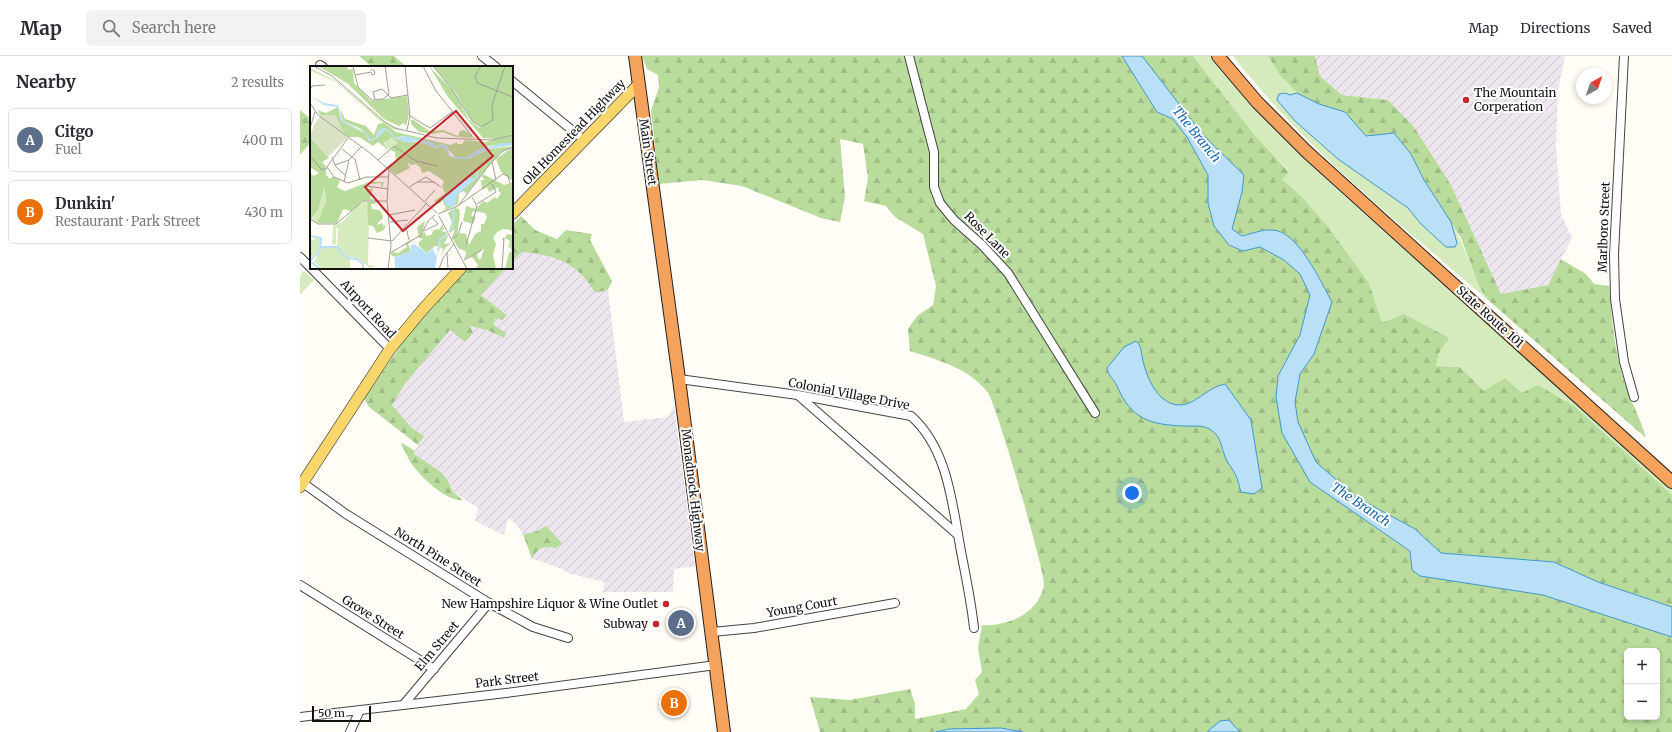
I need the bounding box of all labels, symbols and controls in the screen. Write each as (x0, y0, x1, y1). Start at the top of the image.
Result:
search box (86, 10, 366, 46)
text: Map (20, 16, 62, 40)
icon: search (100, 17, 122, 39)
text: Search here (132, 18, 216, 37)
text: Map (1468, 19, 1498, 37)
text: Directions (1520, 19, 1590, 37)
text: Saved (1612, 19, 1652, 37)
inset map (310, 66, 513, 269)
north arrow (1576, 68, 1612, 104)
text: Nearby (16, 71, 76, 93)
text: 2 results (231, 74, 284, 91)
street label: Old Homestead Highway (519, 76, 628, 188)
place label: The Mountain Corperation (1474, 85, 1557, 114)
marker: The Mountain Corperation (1461, 95, 1471, 105)
water label: The Branch (1169, 103, 1225, 166)
street label: Main Street (636, 118, 661, 187)
text: Citgo (55, 122, 94, 141)
text: A (25, 132, 35, 149)
text: 400 m (242, 132, 283, 149)
text: Fuel (55, 141, 82, 158)
street label: Marlboro Street (1594, 181, 1613, 273)
text: Dunkin' (55, 194, 115, 213)
text: B (25, 204, 35, 221)
text: 430 m (244, 204, 283, 221)
street label: Rose Lane (961, 209, 1013, 261)
text: Restaurant · Park Street (55, 213, 200, 230)
street label: Airport Road (337, 276, 399, 341)
street label: State Route 101 (1454, 282, 1528, 351)
street label: Colonial Village Drive (787, 374, 911, 413)
street label: Monadnock Highway (679, 428, 708, 552)
water label: The Branch (1328, 478, 1394, 530)
your location (1122, 483, 1142, 503)
street label: North Pine Street (392, 524, 485, 590)
street label: Grove Street (339, 591, 407, 642)
street label: Young Court (764, 593, 839, 620)
place label: New Hampshire Liquor & Wine Outlet (441, 596, 658, 611)
marker: New Hampshire Liquor & Wine Outlet (661, 599, 671, 609)
pin: A (668, 608, 694, 638)
place label: Subway (603, 616, 648, 631)
street label: Elm Street (411, 617, 462, 674)
marker: Subway (651, 619, 661, 629)
map controls (1624, 648, 1660, 720)
button: + (1624, 648, 1660, 684)
street label: Park Street (474, 668, 540, 691)
button: − (1624, 684, 1660, 720)
pin: B (661, 688, 687, 718)
scale bar (312, 704, 371, 723)
text: 50 m (318, 706, 345, 720)

